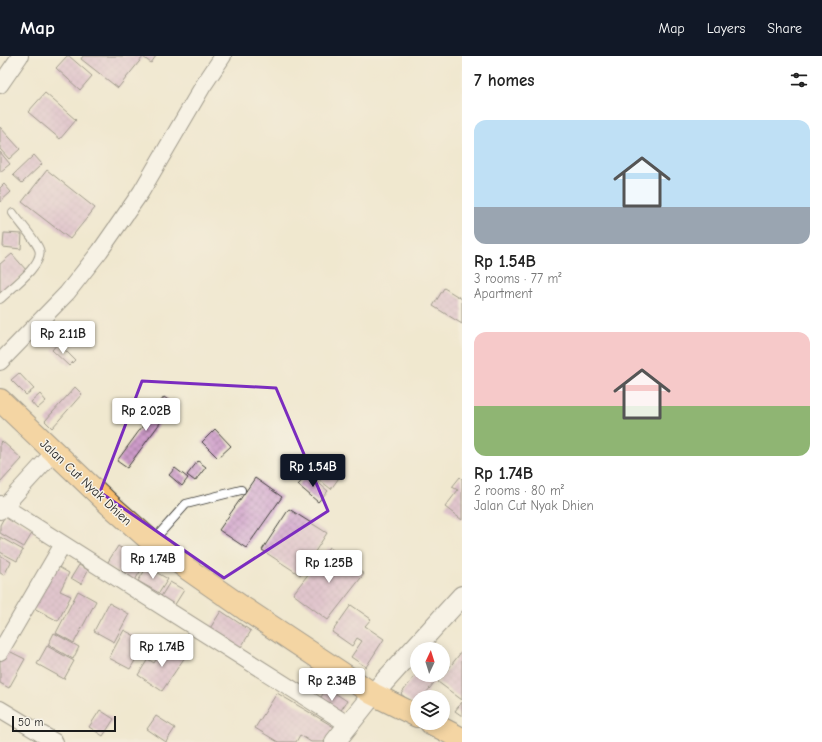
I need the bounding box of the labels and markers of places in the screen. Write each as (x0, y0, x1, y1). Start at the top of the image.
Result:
pin: Rp 2.11B (22, 321, 104, 355)
pin: Rp 2.02B (105, 398, 187, 432)
pin: Rp 1.54B (272, 454, 354, 488)
pin: Rp 1.74B (112, 546, 194, 580)
pin: Rp 1.25B (288, 550, 370, 584)
pin: Rp 1.74B (121, 634, 203, 668)
pin: Rp 2.34B (291, 668, 373, 702)

